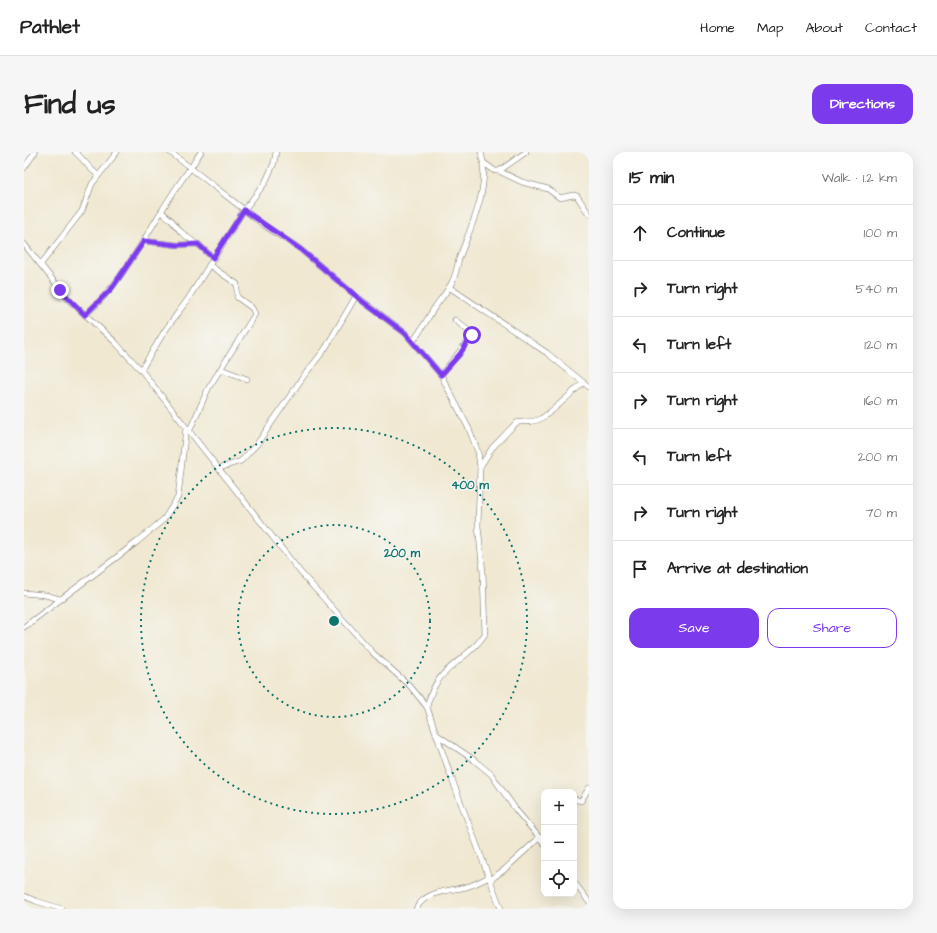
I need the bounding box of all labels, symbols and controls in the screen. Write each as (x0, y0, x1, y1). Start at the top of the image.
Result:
text: Pathlet (20, 14, 80, 41)
text: Home (700, 18, 735, 38)
text: Map (757, 18, 783, 38)
text: About (805, 18, 843, 38)
text: Contact (865, 18, 917, 38)
button: Directions (812, 84, 913, 124)
text: Find us (24, 85, 115, 124)
text: 15 min (629, 166, 674, 190)
text: Walk · 1.2 km (822, 169, 897, 187)
icon: ahead (629, 222, 651, 244)
text: Continue (667, 222, 725, 243)
text: 100 m (864, 224, 897, 242)
icon: right (629, 278, 651, 300)
text: Turn right (667, 278, 738, 299)
text: 540 m (855, 280, 897, 298)
route end (51, 281, 69, 299)
route start (463, 326, 481, 344)
icon: left (629, 334, 651, 356)
text: Turn left (667, 334, 731, 355)
text: 120 m (864, 336, 897, 354)
icon: right (629, 390, 651, 412)
text: Turn right (667, 390, 738, 411)
text: 160 m (864, 392, 897, 410)
icon: left (629, 446, 651, 468)
text: Turn left (667, 446, 731, 467)
text: 200 m (858, 448, 897, 466)
text: 400 m (451, 477, 489, 494)
icon: right (629, 502, 651, 524)
text: Turn right (667, 502, 738, 523)
text: 70 m (865, 504, 897, 522)
text: 200 m (383, 545, 421, 562)
icon: arrive (629, 558, 651, 580)
text: Arrive at destination (667, 558, 808, 579)
button: Save (629, 608, 759, 648)
button: Share (767, 608, 897, 648)
centre of rings (327, 614, 341, 628)
map controls (541, 789, 577, 897)
button: + (541, 789, 577, 825)
button: − (541, 825, 577, 861)
button: locate (541, 861, 577, 897)

